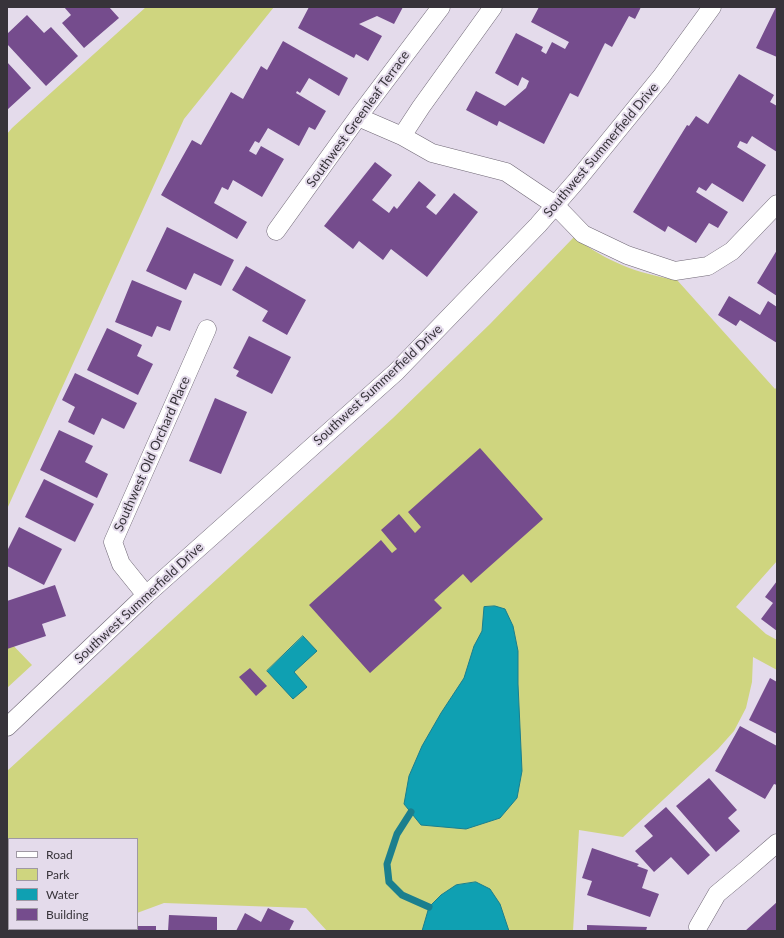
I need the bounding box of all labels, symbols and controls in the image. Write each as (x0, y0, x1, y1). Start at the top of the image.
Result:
street label: Southwest Greenleaf Terrace (303, 48, 413, 190)
street label: Southwest Summerfield Drive (540, 80, 662, 220)
street label: Southwest Summerfield Drive (310, 321, 446, 449)
street label: Southwest Old Orchard Place (111, 374, 193, 534)
street label: Southwest Summerfield Drive (71, 539, 207, 667)
legend (8, 838, 138, 930)
text: Road (46, 847, 73, 862)
text: Park (46, 867, 69, 882)
text: Water (46, 887, 79, 902)
text: Building (46, 907, 89, 922)

